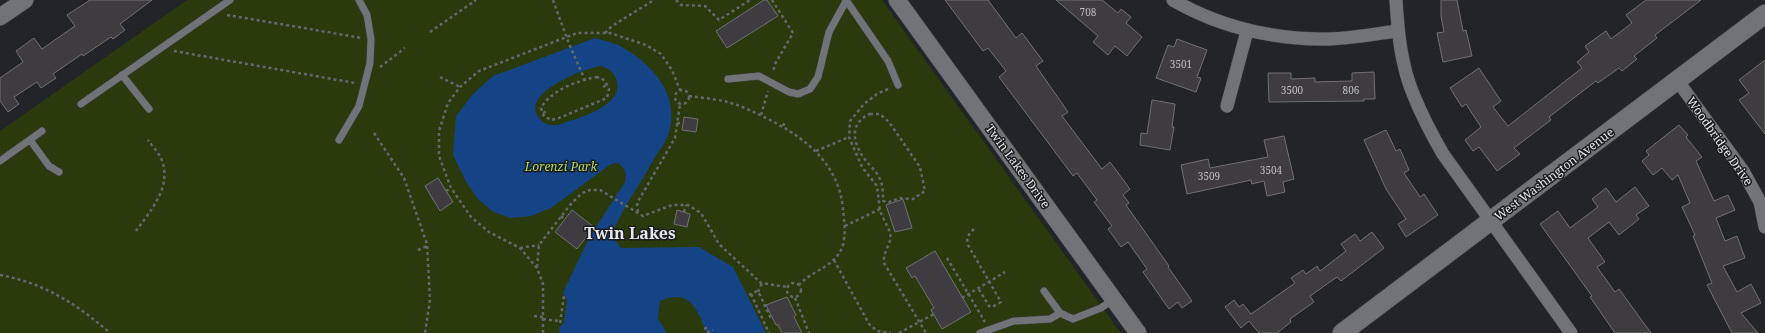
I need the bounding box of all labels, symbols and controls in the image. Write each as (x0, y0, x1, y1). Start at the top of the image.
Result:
house number: 708 (1080, 5, 1097, 19)
house number: 3501 (1170, 57, 1192, 71)
house number: 3500 (1281, 83, 1304, 97)
house number: 806 (1343, 83, 1360, 97)
street label: Woodbridge Drive (1683, 93, 1757, 189)
street label: Twin Lakes Drive (982, 121, 1054, 211)
street label: West Washington Avenue (1491, 123, 1617, 225)
park label: Lorenzi Park (524, 158, 598, 175)
house number: 3504 (1260, 163, 1283, 177)
house number: 3509 (1198, 169, 1220, 183)
district label: Twin Lakes (584, 222, 676, 244)

